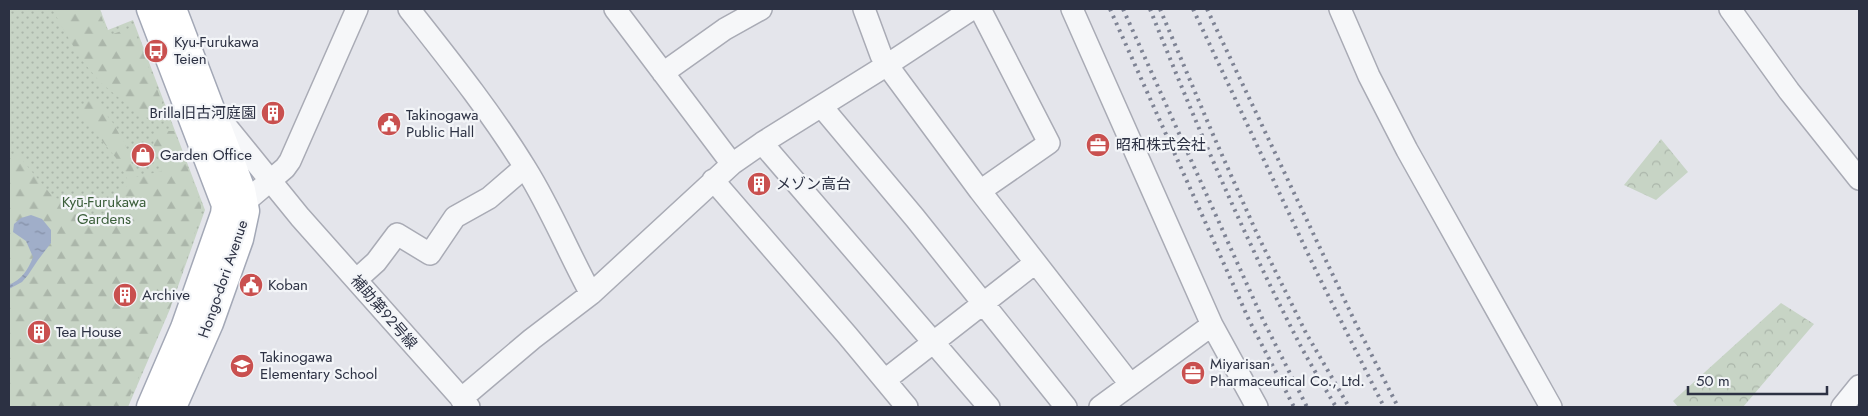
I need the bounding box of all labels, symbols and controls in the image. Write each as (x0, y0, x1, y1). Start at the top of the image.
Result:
place label: Kyu-Furukawa Teien (174, 31, 259, 70)
bus stop icon: Kyu-Furukawa Teien (143, 38, 169, 64)
building icon: Brilla旧古河庭園 (260, 100, 286, 126)
place label: Brilla旧古河庭園 (149, 102, 256, 124)
place label: Takinogawa Public Hall (406, 104, 478, 143)
public building icon: Takinogawa Public Hall (376, 111, 402, 137)
office icon: 昭和株式会社 (1085, 132, 1111, 158)
place label: 昭和株式会社 (1116, 134, 1206, 156)
shop icon: Garden Office (130, 142, 156, 168)
place label: Garden Office (160, 144, 252, 166)
building icon: メゾン高台 (746, 171, 772, 197)
place label: メゾン高台 (776, 173, 851, 195)
park label: Kyū-Furukawa Gardens (62, 191, 146, 230)
street label: Hongo-dori Avenue (192, 217, 254, 341)
street label: 補助第92号線 (345, 270, 423, 354)
public building icon: Koban (238, 272, 264, 298)
place label: Koban (268, 274, 308, 296)
building icon: Archive (112, 282, 138, 308)
place label: Archive (142, 284, 190, 306)
building icon: Tea House (26, 319, 52, 345)
place label: Tea House (56, 321, 122, 343)
place label: Takinogawa Elementary School (260, 346, 377, 385)
school or university icon: Takinogawa Elementary School (229, 353, 255, 379)
place label: Miyarisan Pharmaceutical Co., Ltd. (1210, 353, 1365, 392)
office icon: Miyarisan Pharmaceutical Co., Ltd. (1180, 360, 1206, 386)
scale bar (1688, 364, 1827, 396)
text: 50 m (1696, 370, 1730, 392)

